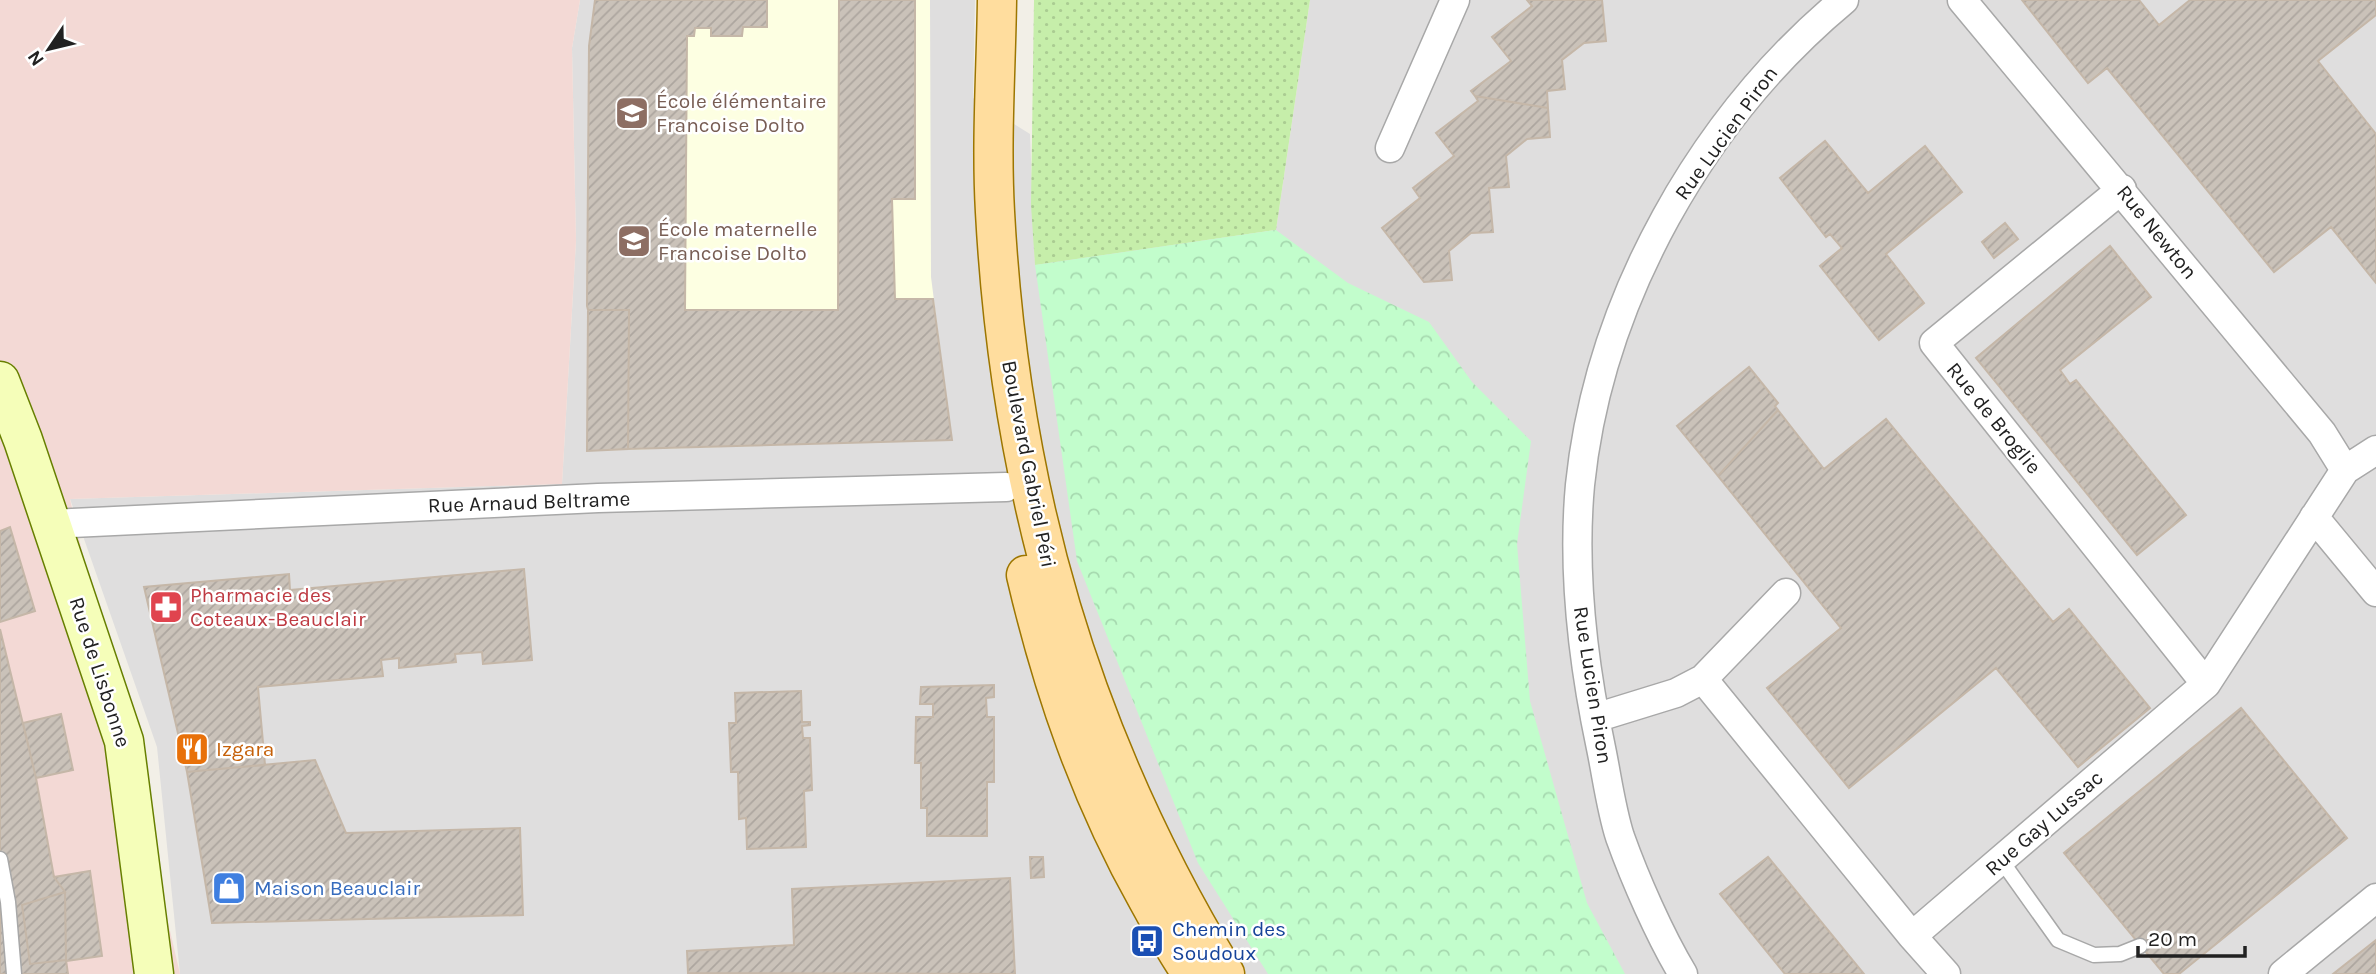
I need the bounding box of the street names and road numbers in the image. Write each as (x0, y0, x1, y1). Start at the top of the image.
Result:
street label: Rue Lucien Piron (1670, 62, 1782, 204)
street label: Rue Newton (2112, 180, 2202, 284)
street label: Rue de Broglie (1942, 357, 2046, 479)
street label: Boulevard Gabriel Péri (997, 358, 1061, 570)
street label: Rue Arnaud Beltrame (427, 486, 631, 518)
street label: Rue de Lisbonne (64, 594, 136, 750)
street label: Rue Lucien Piron (1569, 605, 1617, 765)
street label: Rue Gay Lussac (1980, 765, 2108, 881)

